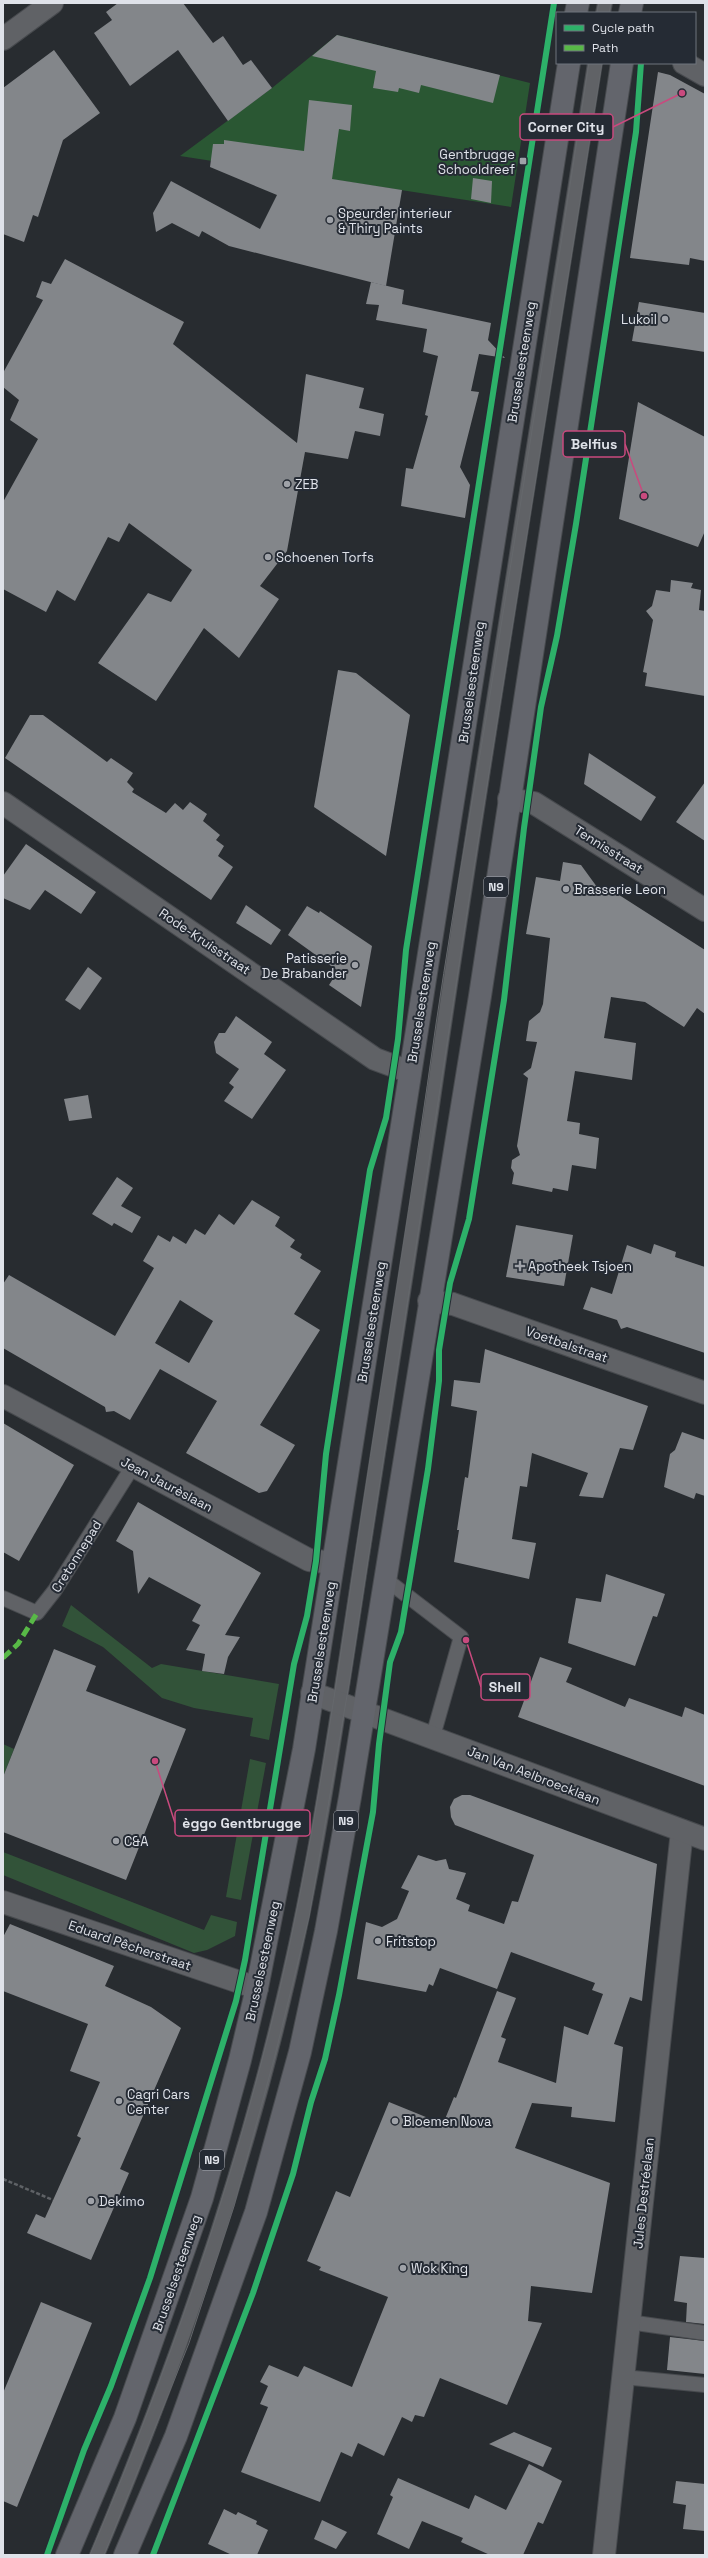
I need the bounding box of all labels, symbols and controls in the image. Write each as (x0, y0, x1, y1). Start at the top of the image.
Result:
legend (556, 12, 696, 64)
text: Cycle path (592, 20, 654, 36)
text: Path (592, 40, 618, 56)
callout: Corner City (520, 114, 613, 140)
text: Corner City (528, 118, 604, 136)
place label: Gentbrugge Schooldreef (438, 146, 515, 178)
marker: Gentbrugge Schooldreef (518, 156, 528, 166)
place label: Speurder interieur & Thiry Paints (338, 205, 452, 237)
marker: Speurder interieur & Thiry Paints (325, 215, 335, 225)
street label: Brusselsesteenweg (504, 300, 539, 424)
place label: Lukoil (621, 311, 657, 328)
marker: Lukoil (660, 314, 670, 324)
callout: Belfius (563, 431, 625, 457)
text: Belfius (571, 435, 617, 453)
place label: ZEB (295, 476, 318, 493)
marker: ZEB (282, 479, 292, 489)
place label: Schoenen Torfs (276, 549, 374, 566)
marker: Schoenen Torfs (263, 552, 273, 562)
street label: Brusselsesteenweg (455, 620, 488, 744)
street label: Tennisstraat (571, 822, 646, 877)
road number: N9 (484, 877, 508, 897)
place label: Brasserie Leon (574, 881, 666, 898)
marker: Brasserie Leon (561, 884, 571, 894)
street label: Rode-Kruisstraat (156, 904, 254, 978)
street label: Brusselsesteenweg (404, 940, 439, 1064)
place label: Patisserie De Brabander (262, 950, 347, 982)
marker: Patisserie De Brabander (350, 960, 360, 970)
place label: Apotheek Tsjoen (528, 1258, 632, 1275)
street label: Brusselsesteenweg (354, 1260, 389, 1384)
marker: Apotheek Tsjoen (515, 1261, 525, 1271)
street label: Voetbalstraat (523, 1322, 610, 1367)
street label: Jean Jaurèslaan (118, 1453, 216, 1516)
street label: Cretonnepad (48, 1517, 105, 1596)
street label: Brusselsesteenweg (304, 1580, 339, 1704)
callout: Shell (481, 1674, 530, 1700)
text: Shell (489, 1678, 521, 1696)
street label: Jan Van Aelbroecklaan (465, 1742, 603, 1809)
callout: èggo Gentbrugge (175, 1810, 310, 1836)
road number: N9 (334, 1811, 358, 1831)
text: èggo Gentbrugge (182, 1814, 302, 1832)
place label: C&A (124, 1833, 148, 1850)
marker: C&A (111, 1836, 121, 1846)
street label: Brusselsesteenweg (241, 1899, 284, 2023)
street label: Eduard Pêcherstraat (66, 1916, 194, 1974)
place label: Fritstop (386, 1933, 436, 1950)
marker: Fritstop (373, 1936, 383, 1946)
place label: Cagri Cars Center (127, 2086, 190, 2118)
marker: Cagri Cars Center (114, 2096, 124, 2106)
place label: Bloemen Nova (403, 2113, 492, 2130)
marker: Bloemen Nova (390, 2116, 400, 2126)
street label: Jules Destréelaan (629, 2137, 658, 2249)
road number: N9 (200, 2150, 224, 2170)
place label: Dekimo (99, 2193, 145, 2210)
marker: Dekimo (86, 2196, 96, 2206)
street label: Brusselsesteenweg (148, 2212, 204, 2334)
place label: Wok King (411, 2260, 468, 2277)
marker: Wok King (398, 2263, 408, 2273)

